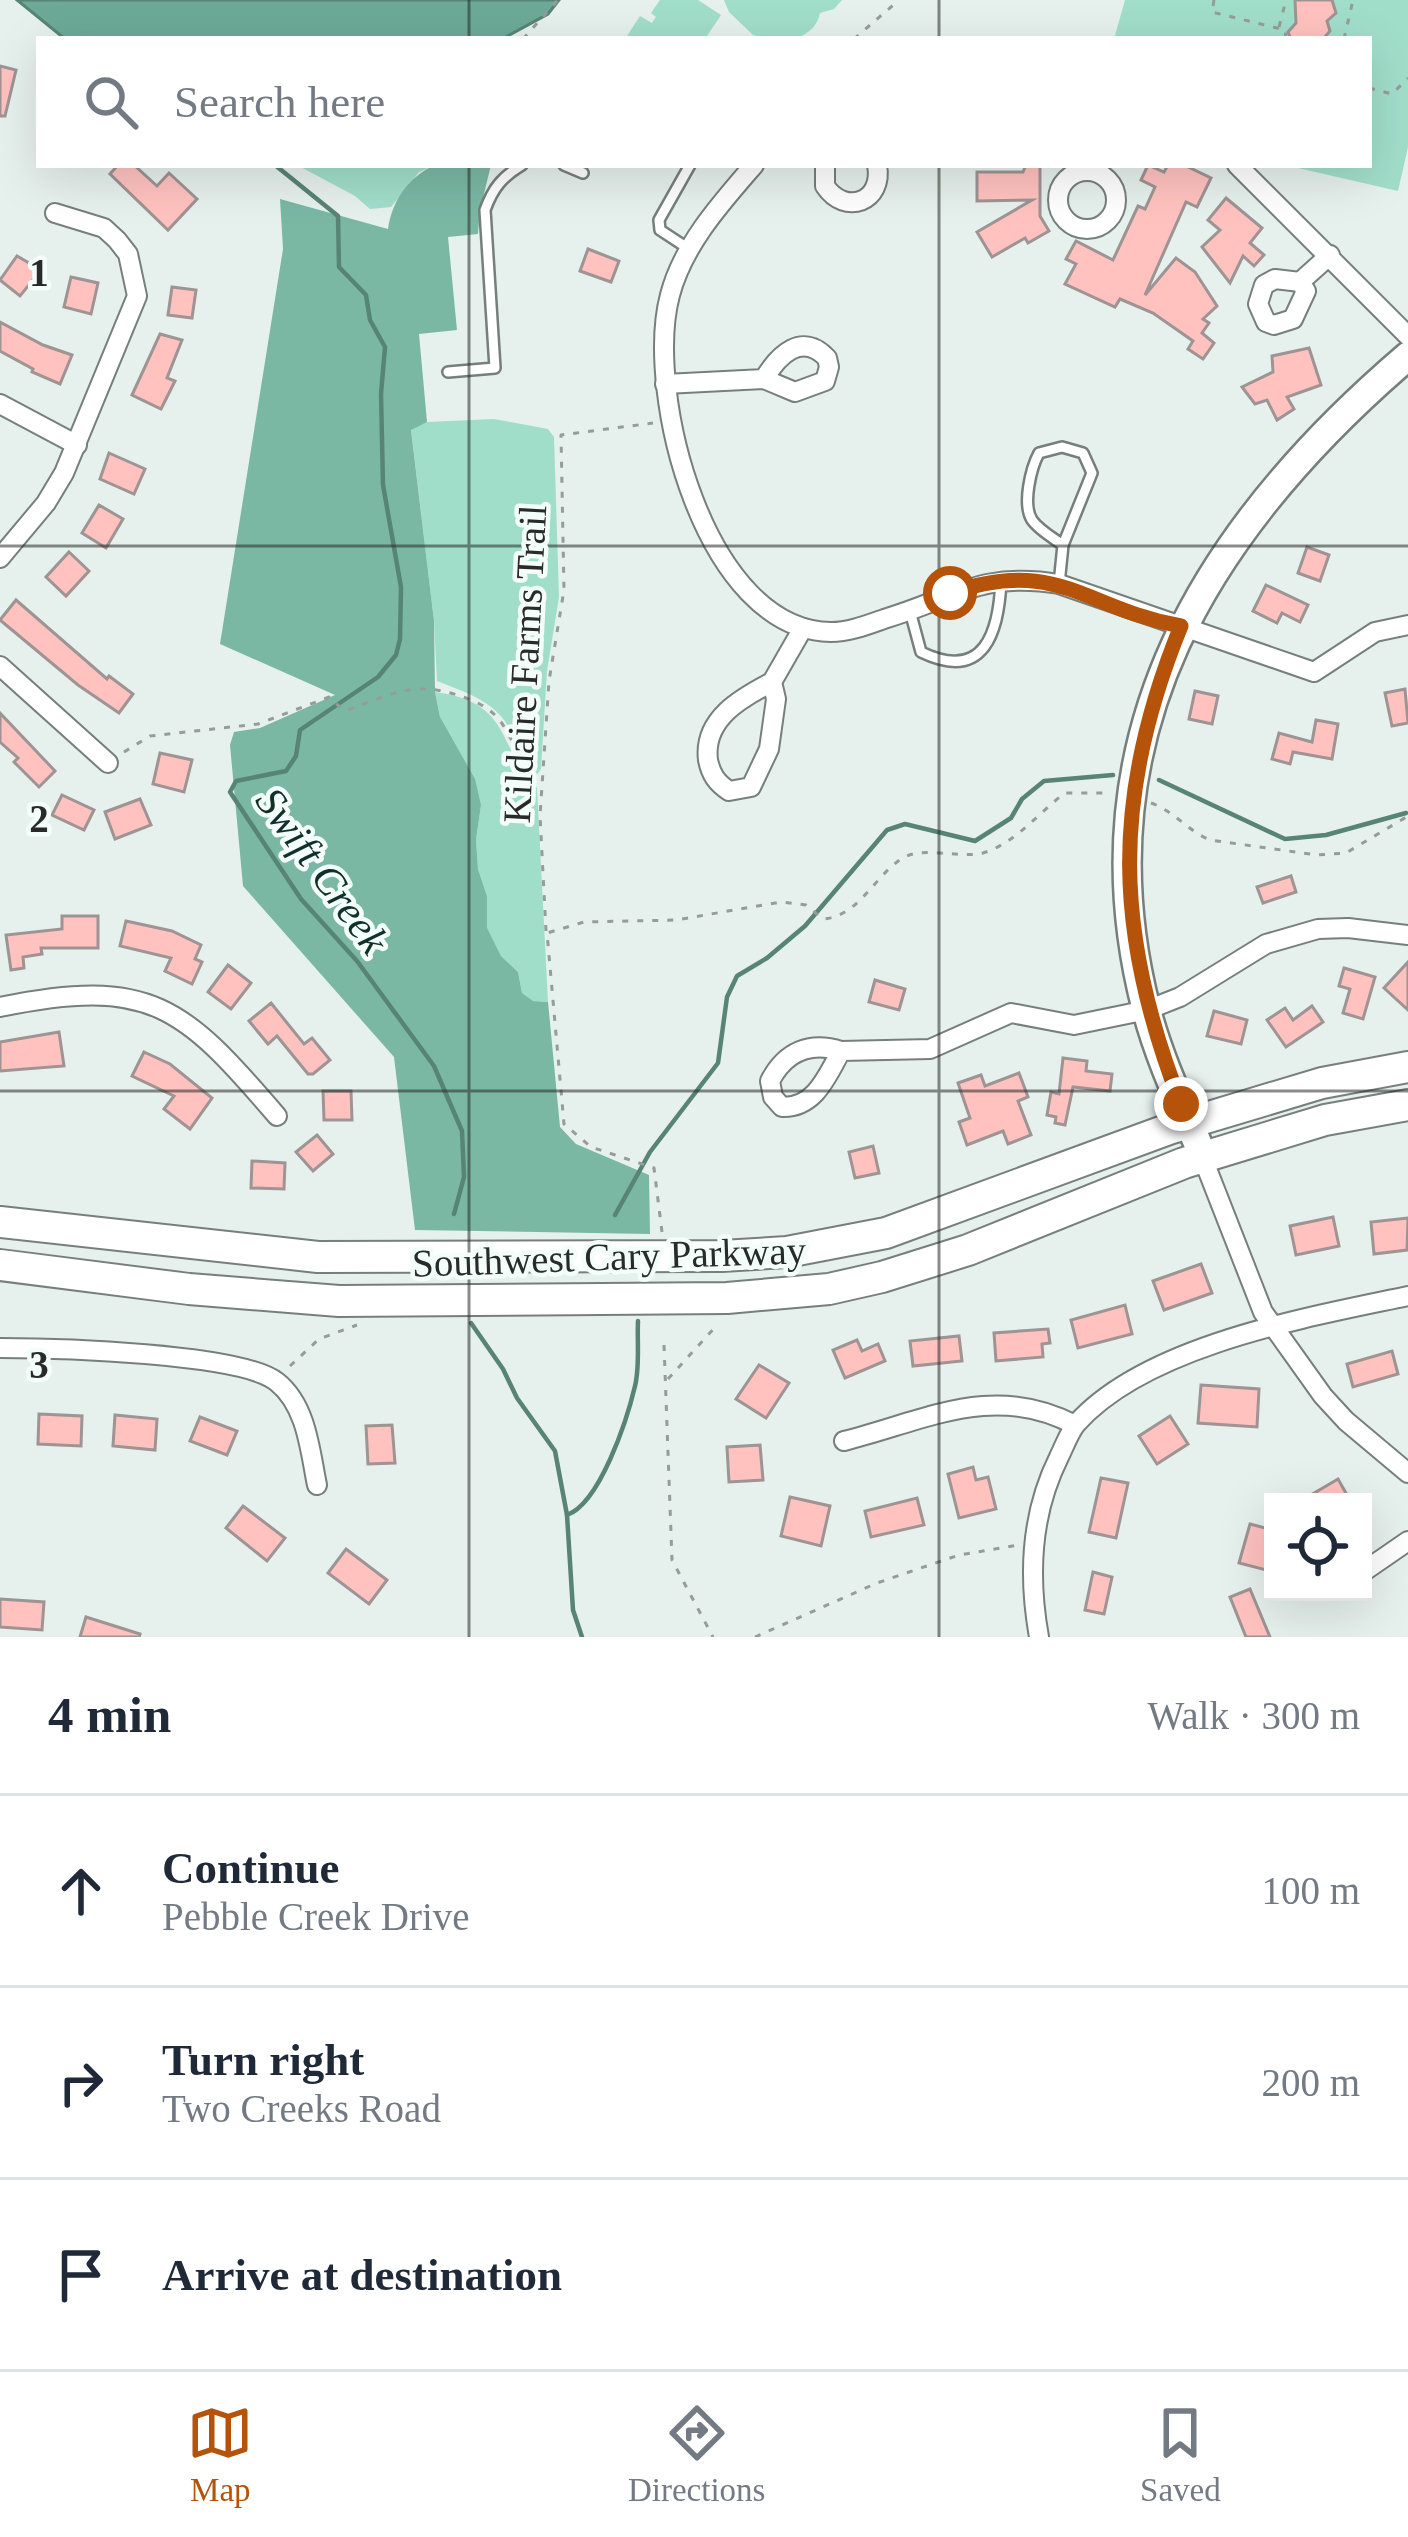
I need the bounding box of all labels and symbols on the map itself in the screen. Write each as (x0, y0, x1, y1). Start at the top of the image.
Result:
text: 1 (29, 251, 49, 294)
street label: Kildaire Farms Trail (495, 504, 554, 824)
route start (923, 566, 977, 620)
water label: Swift Creek (247, 779, 398, 963)
text: 2 (29, 797, 49, 840)
route end (1154, 1077, 1208, 1131)
street label: Southwest Cary Parkway (411, 1228, 807, 1286)
text: 3 (29, 1343, 49, 1386)

